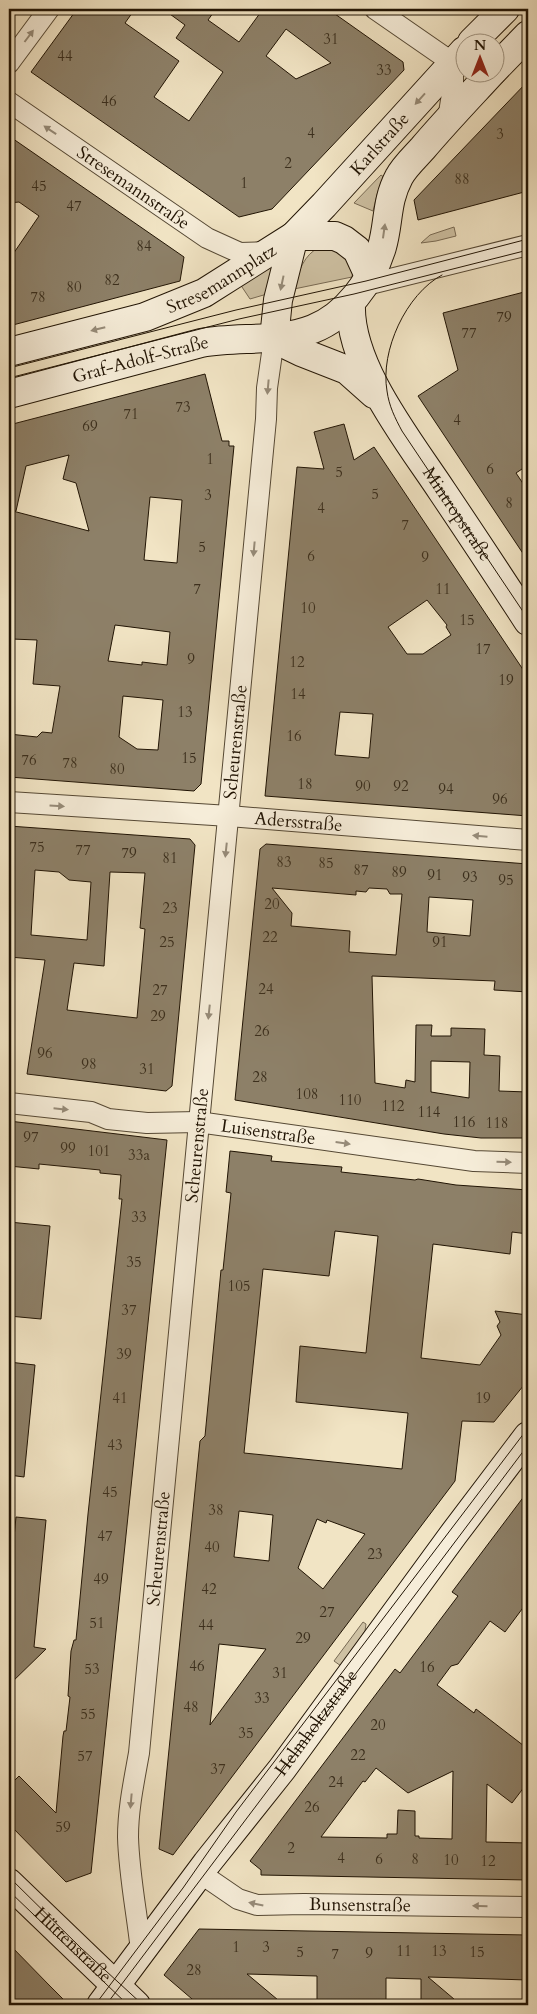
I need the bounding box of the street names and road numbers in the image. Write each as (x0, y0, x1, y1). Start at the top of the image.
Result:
street label: Karlstraße (344, 107, 415, 181)
street label: Stresemannstraße (72, 140, 195, 235)
street label: Stresemannplatz (163, 238, 281, 319)
street label: Graf-Adolf-Straße (69, 329, 210, 389)
street label: Mintropstraße (417, 462, 498, 566)
street label: Scheurenstraße (217, 684, 253, 801)
street label: Adersstraße (253, 806, 343, 838)
street label: Scheurenstraße (179, 1087, 215, 1204)
street label: Luisenstraße (219, 1113, 317, 1151)
street label: Scheurenstraße (141, 1490, 176, 1607)
street label: Helmholtzstraße (269, 1664, 363, 1781)
street label: Bunsenstraße (309, 1892, 411, 1918)
street label: Hüttenstraße (29, 1901, 118, 1988)

